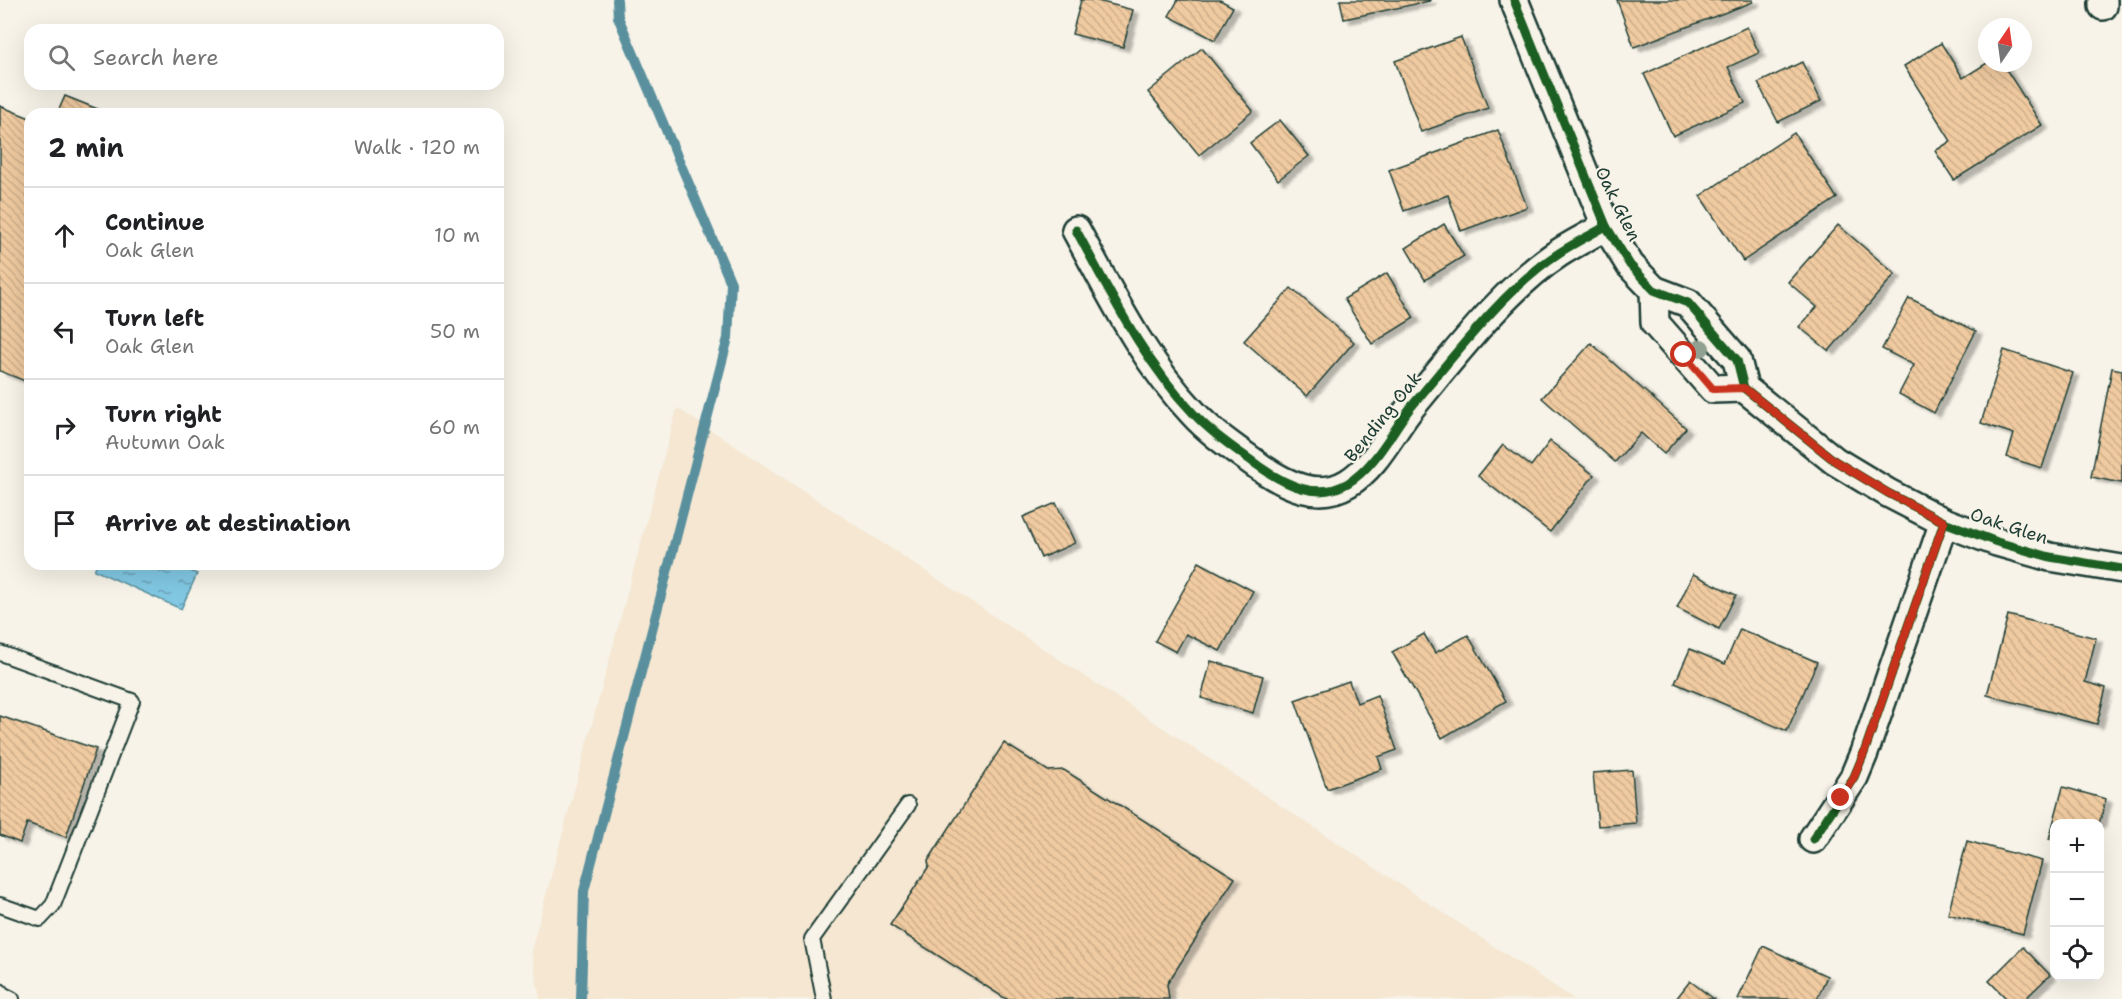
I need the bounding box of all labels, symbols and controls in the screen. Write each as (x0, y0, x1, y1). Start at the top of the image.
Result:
north arrow (1978, 18, 2032, 72)
search box (24, 24, 504, 90)
icon: search (45, 41, 78, 74)
text: Search here (93, 43, 219, 72)
text: 2 min (48, 130, 124, 165)
text: Walk · 120 m (354, 134, 480, 160)
street label: Oak Glen (1590, 163, 1646, 245)
text: Continue (105, 208, 205, 237)
icon: ahead (48, 219, 81, 252)
text: 10 m (434, 222, 480, 248)
text: Oak Glen (105, 237, 194, 263)
text: Turn left (105, 304, 204, 333)
icon: left (48, 315, 81, 348)
text: 50 m (430, 318, 480, 344)
text: Oak Glen (105, 333, 194, 359)
route start (1670, 341, 1696, 367)
street label: Bending Oak (1339, 367, 1427, 467)
text: Turn right (105, 400, 222, 429)
icon: right (48, 411, 81, 444)
text: 60 m (428, 414, 480, 440)
text: Autumn Oak (105, 429, 225, 455)
street label: Oak Glen (1967, 502, 2051, 550)
icon: arrive (48, 507, 81, 540)
text: Arrive at destination (105, 509, 351, 538)
route end (1827, 784, 1853, 810)
map controls (2050, 819, 2104, 981)
button: + (2050, 819, 2104, 873)
button: − (2050, 873, 2104, 927)
button: locate (2050, 927, 2104, 981)

